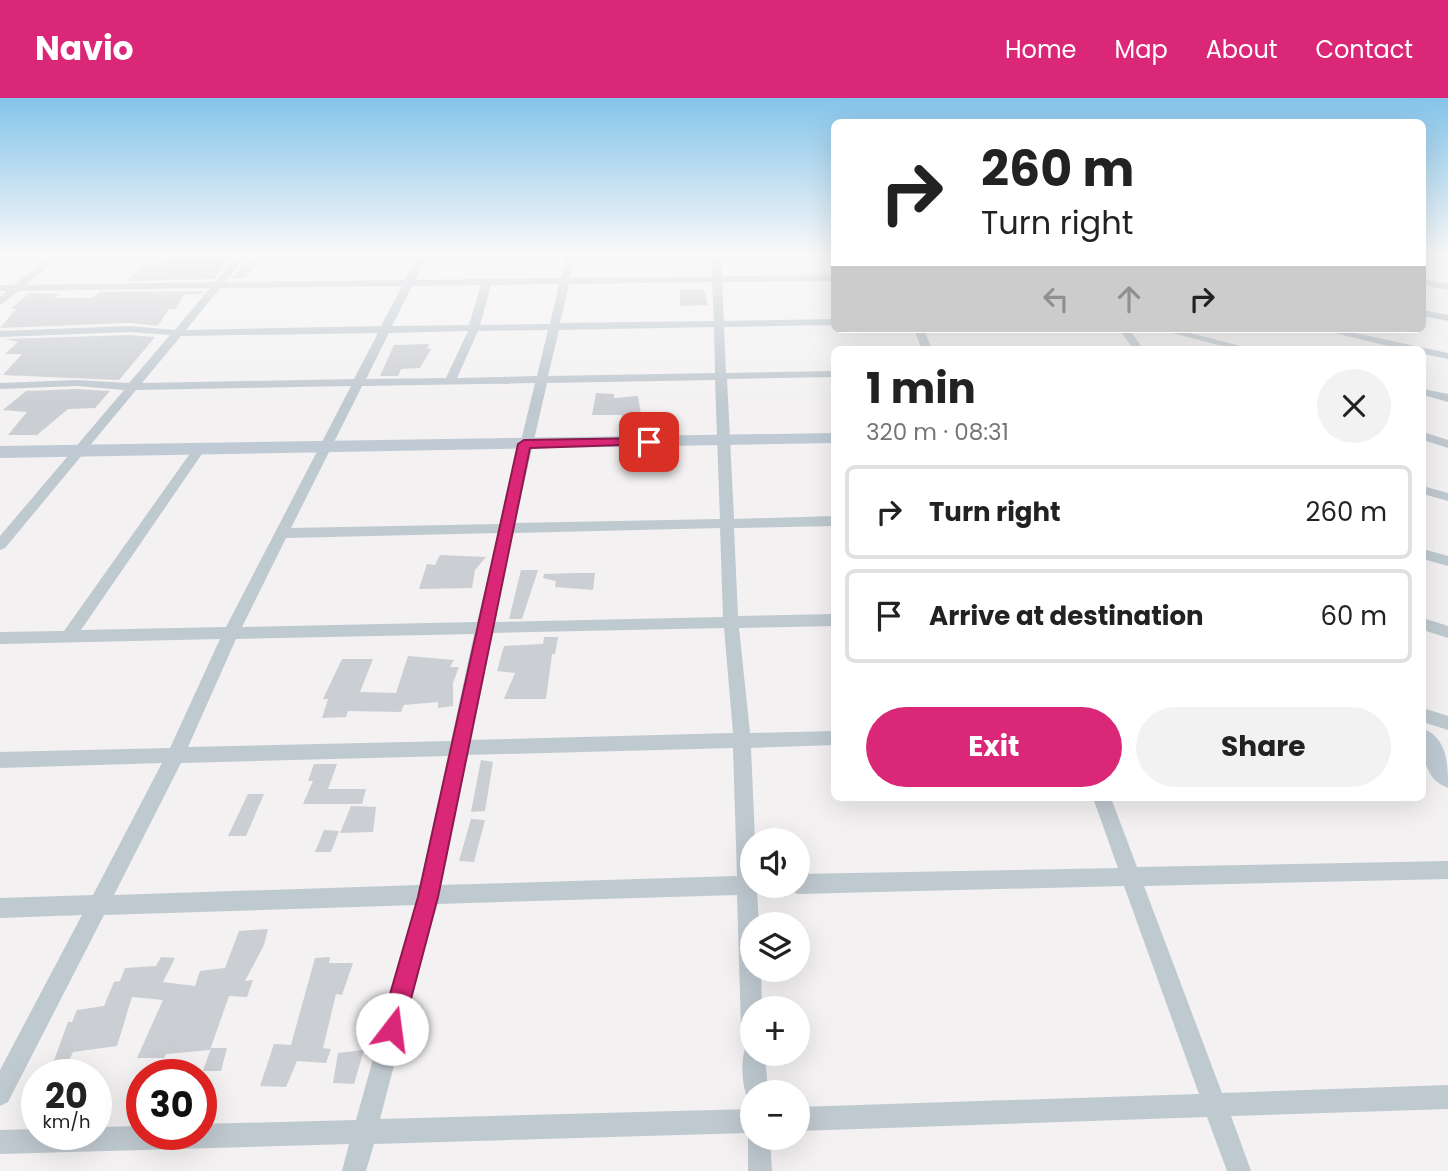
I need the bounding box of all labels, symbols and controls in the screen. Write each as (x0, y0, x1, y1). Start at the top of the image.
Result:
text: Navio (35, 25, 134, 72)
text: Home (1005, 33, 1077, 66)
text: Map (1115, 33, 1168, 66)
text: About (1206, 33, 1277, 66)
text: Contact (1315, 33, 1413, 66)
text: 260 m (981, 135, 1134, 203)
icon: right (866, 147, 957, 238)
text: Turn right (981, 200, 1133, 245)
icon: left (1037, 280, 1075, 318)
icon: ahead (1110, 280, 1148, 318)
icon: right (1183, 280, 1221, 318)
text: 1 min (866, 359, 976, 418)
button: close (1317, 369, 1391, 443)
pin (619, 412, 679, 472)
text: 320 m · 08:31 (866, 416, 1009, 448)
icon: arrive (630, 423, 668, 461)
icon: right (870, 493, 908, 531)
text: Turn right (929, 494, 1061, 530)
text: 260 m (1305, 494, 1387, 530)
icon: arrive (870, 597, 908, 635)
text: Arrive at destination (929, 598, 1204, 634)
text: 60 m (1320, 598, 1387, 634)
button: Exit (866, 707, 1122, 787)
button: Share (1136, 707, 1391, 787)
map controls (740, 828, 810, 1150)
button: sound (740, 828, 810, 898)
button: layers (740, 912, 810, 982)
position arrow (355, 992, 429, 1066)
button: + (740, 996, 810, 1066)
speed limit sign: 30 (126, 1059, 217, 1150)
text: 20 (45, 1071, 88, 1120)
button: − (740, 1080, 810, 1150)
text: km/h (43, 1109, 90, 1134)

